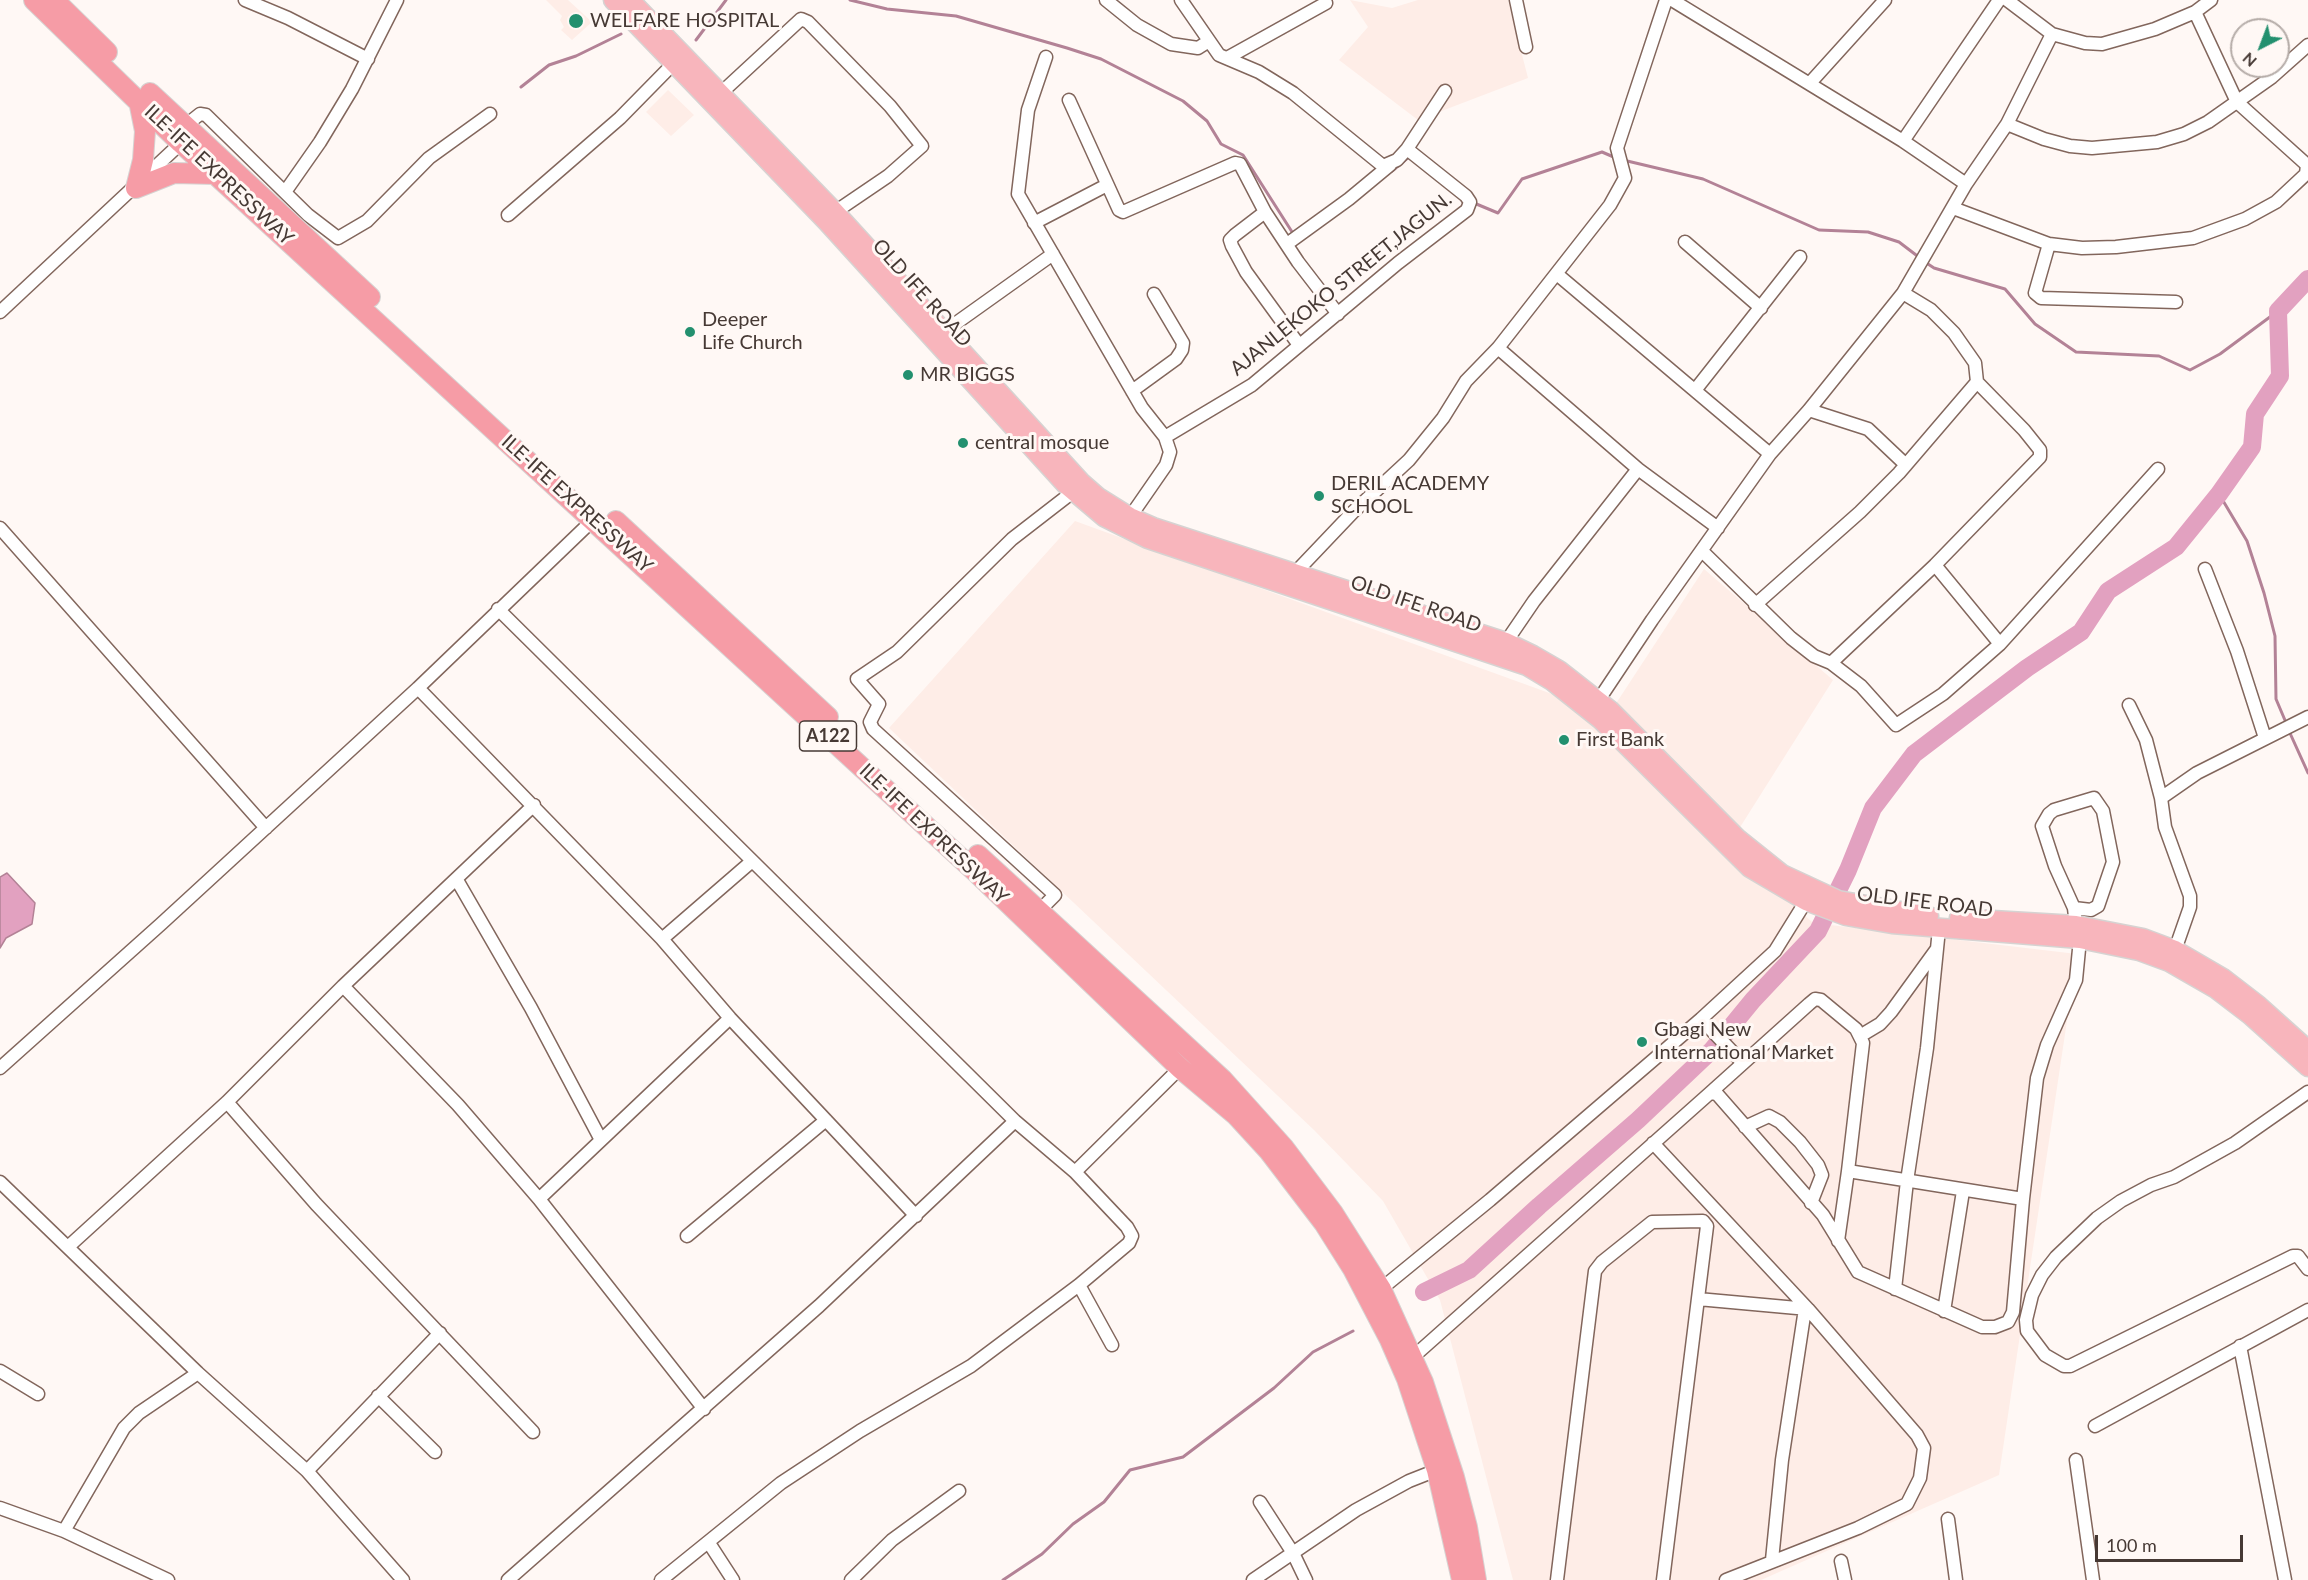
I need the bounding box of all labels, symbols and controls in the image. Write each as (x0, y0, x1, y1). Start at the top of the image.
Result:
place label: WELFARE HOSPITAL (590, 9, 779, 33)
marker: WELFARE HOSPITAL (567, 12, 585, 30)
north arrow (2230, 18, 2290, 78)
text: N (2238, 49, 2260, 71)
street label: ILE-IFE EXPRESSWAY (139, 100, 299, 250)
street label: AJANLEKOKO STREET,JAGUN. (1225, 187, 1457, 381)
street label: OLD IFE ROAD (867, 234, 977, 352)
place label: Deeper Life Church (702, 308, 803, 355)
marker: Deeper Life Church (683, 325, 697, 339)
place label: MR BIGGS (920, 363, 1015, 387)
marker: MR BIGGS (901, 368, 915, 382)
street label: ILE-IFE EXPRESSWAY (496, 430, 658, 578)
place label: central mosque (975, 431, 1109, 455)
marker: central mosque (956, 436, 970, 450)
place label: DERIL ACADEMY SCHOOL (1331, 472, 1489, 519)
marker: DERIL ACADEMY SCHOOL (1312, 489, 1326, 503)
street label: OLD IFE ROAD (1347, 570, 1485, 638)
road number: A122 (800, 721, 856, 751)
place label: First Bank (1576, 728, 1664, 752)
marker: First Bank (1557, 733, 1571, 747)
street label: ILE-IFE EXPRESSWAY (854, 759, 1014, 909)
street label: OLD IFE ROAD (1856, 882, 1994, 922)
place label: Gbagi New International Market (1654, 1018, 1834, 1065)
marker: Gbagi New International Market (1635, 1035, 1649, 1049)
scale bar (2098, 1523, 2246, 1561)
text: 100 m (2106, 1534, 2157, 1556)

